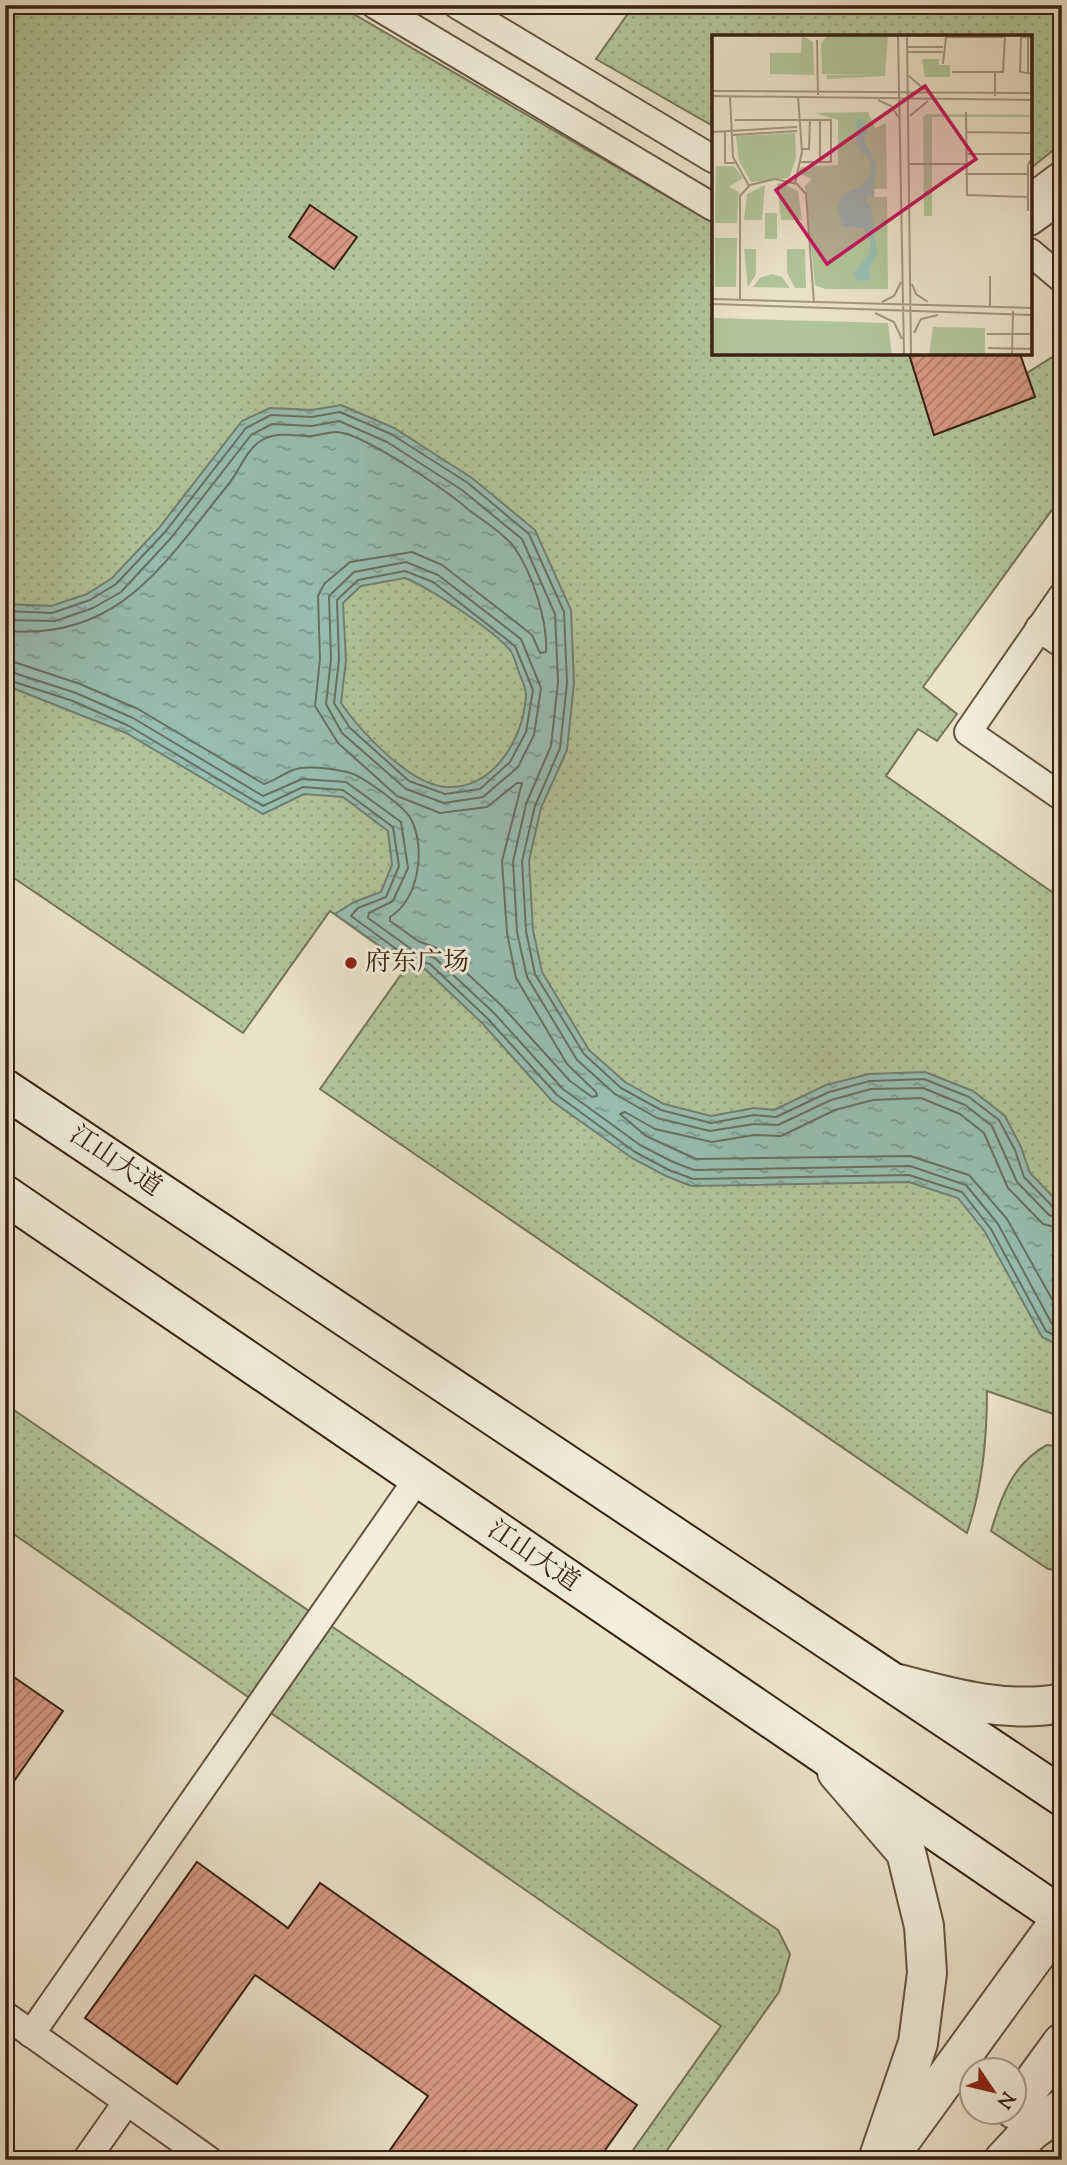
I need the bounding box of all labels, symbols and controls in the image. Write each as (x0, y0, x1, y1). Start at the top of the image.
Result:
inset map (712, 35, 1032, 355)
place label: 府东广场 (365, 945, 469, 982)
marker: 府东广场 (343, 955, 359, 971)
street label: 江山大道 (62, 1118, 168, 1206)
street label: 江山大道 (480, 1513, 586, 1601)
north arrow (958, 2056, 1028, 2126)
text: N (989, 2085, 1020, 2113)

